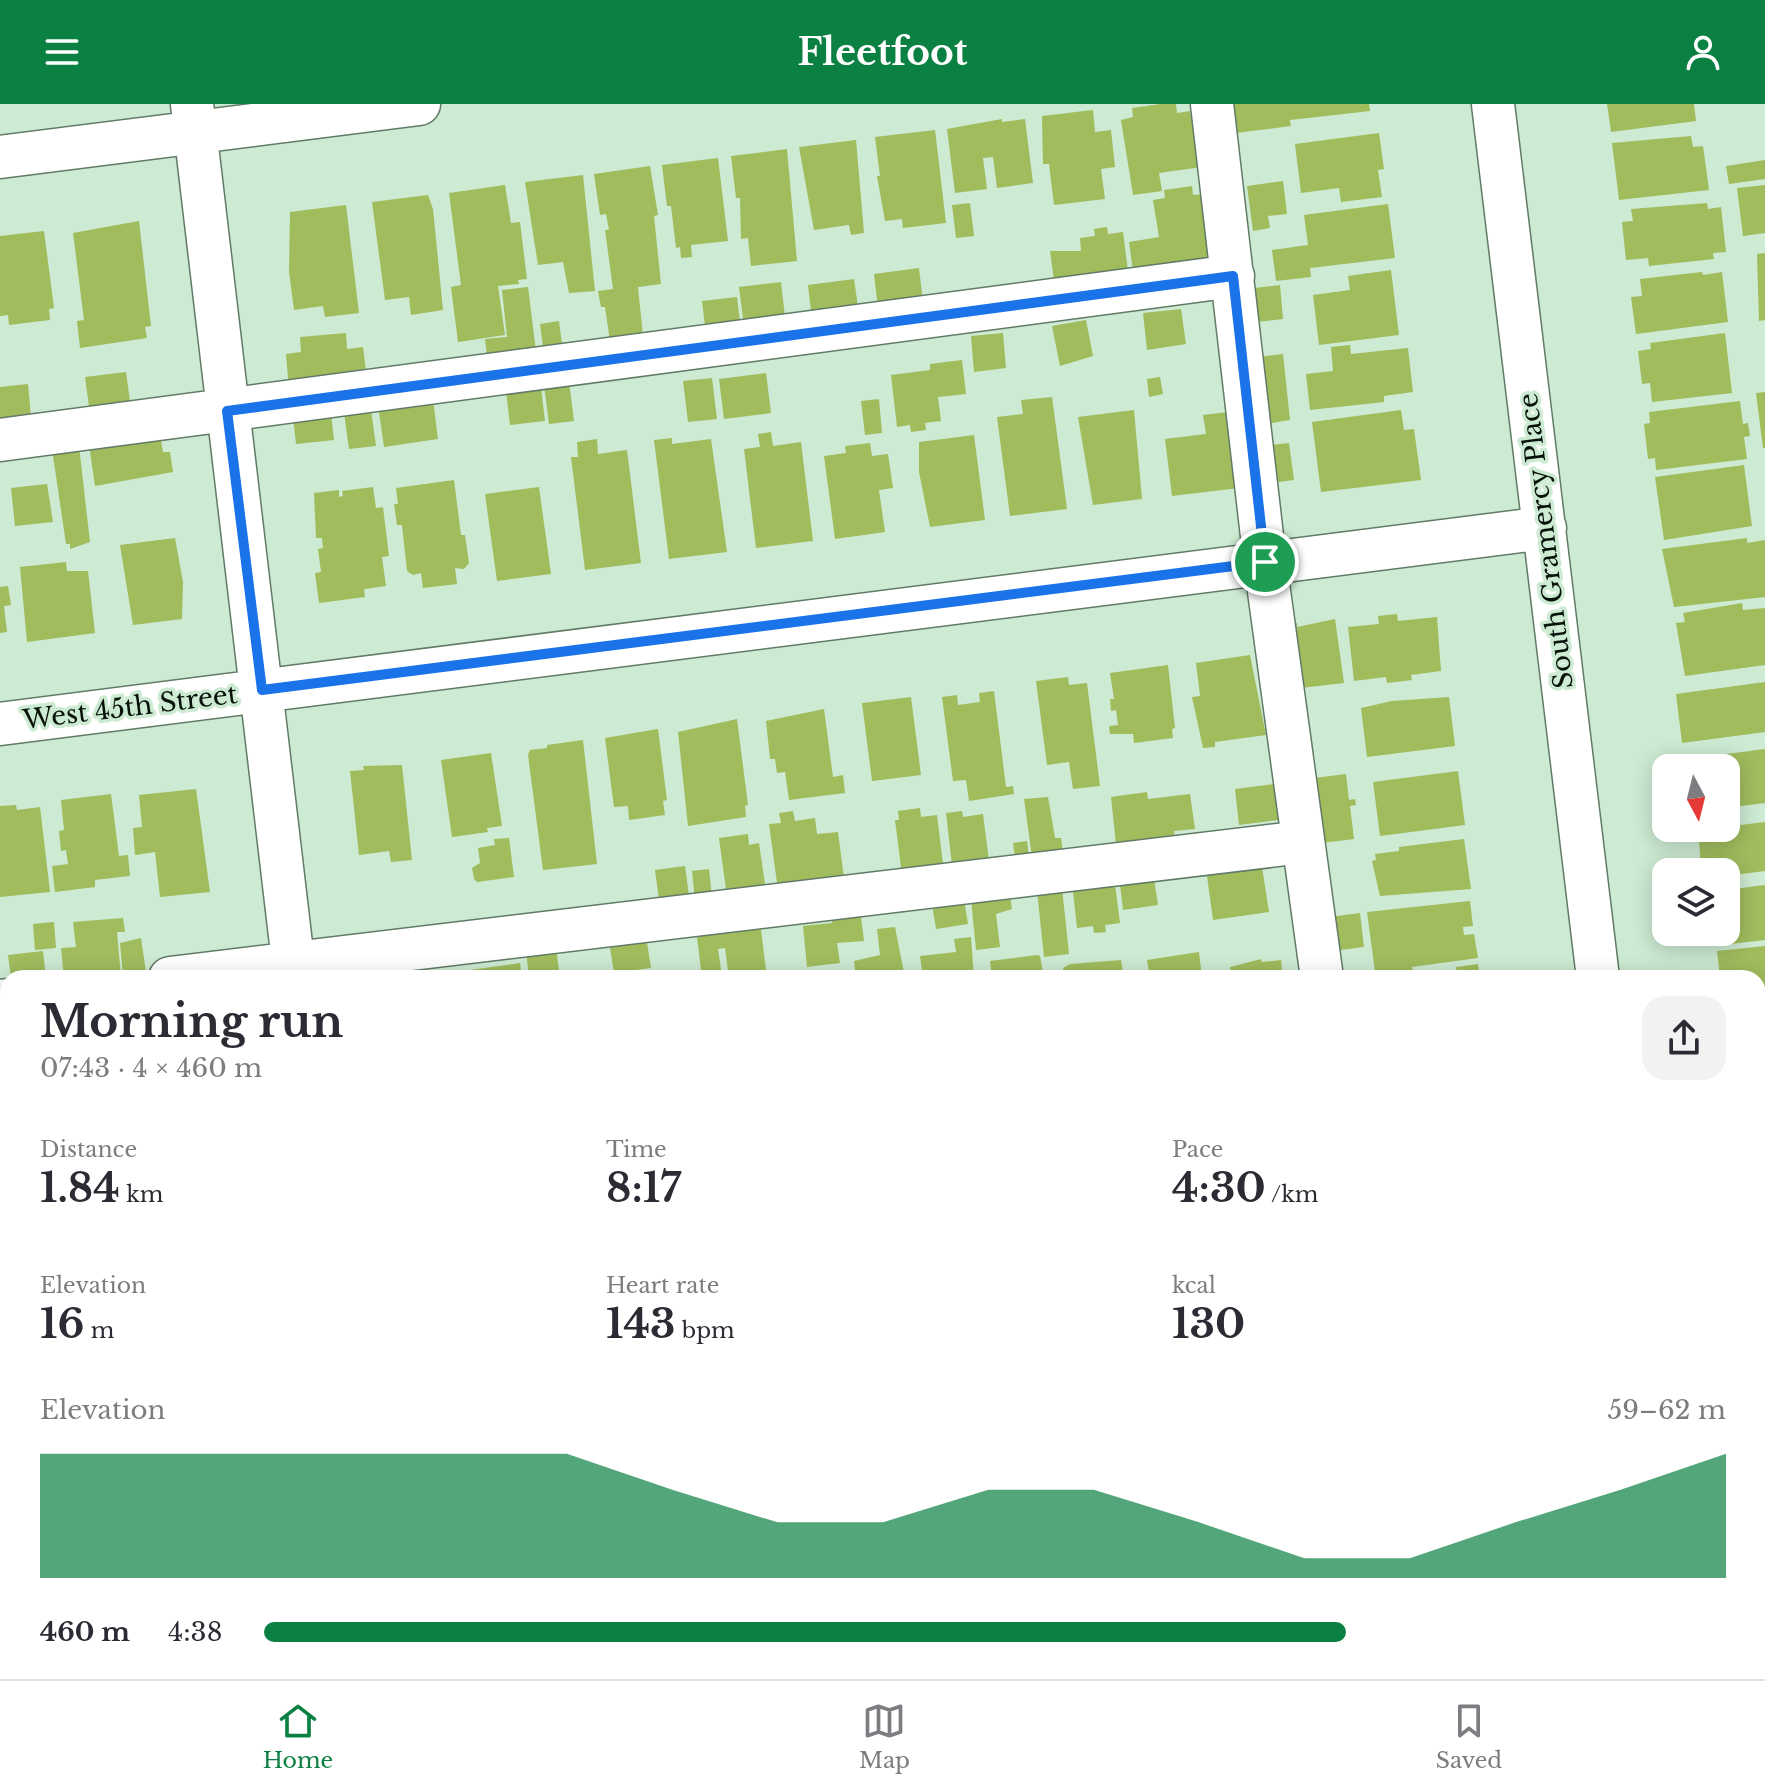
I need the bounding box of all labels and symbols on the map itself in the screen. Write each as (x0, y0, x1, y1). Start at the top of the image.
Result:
street label: South Gramercy Place (1512, 391, 1580, 691)
pin (1231, 528, 1299, 596)
street label: West 45th Street (20, 678, 239, 736)
north arrow (1652, 754, 1740, 842)

